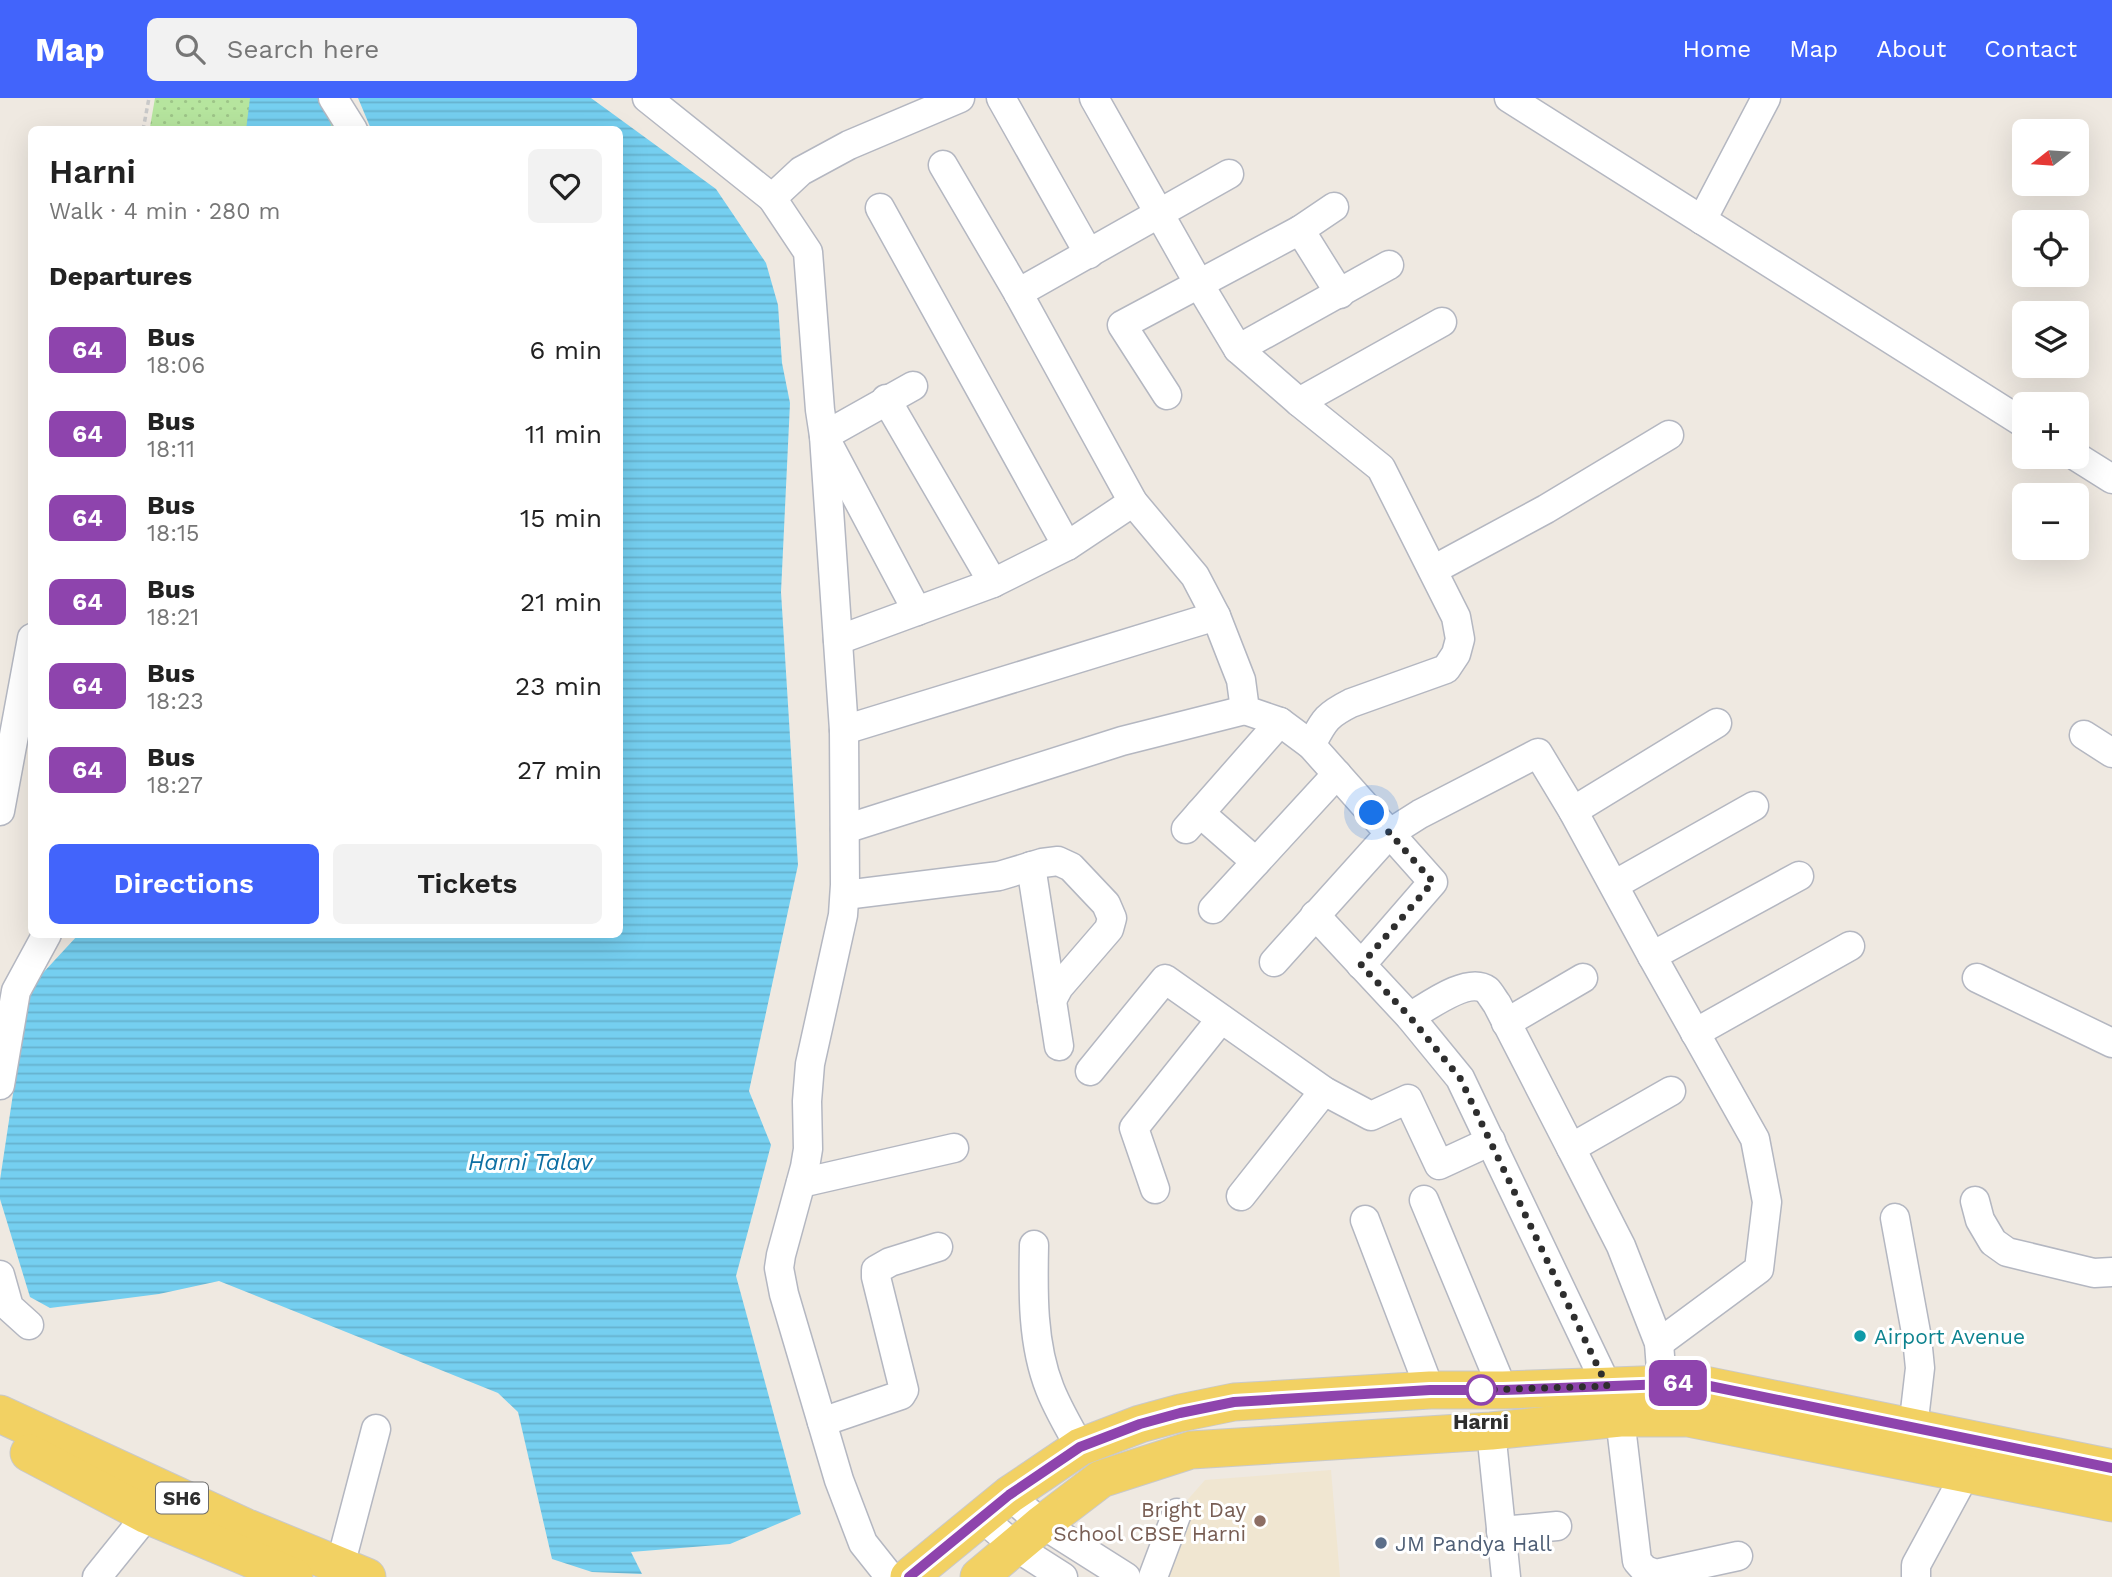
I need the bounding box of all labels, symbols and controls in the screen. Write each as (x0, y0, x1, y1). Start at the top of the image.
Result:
search box (147, 18, 637, 81)
text: Map (35, 30, 105, 69)
icon: search (171, 30, 209, 68)
text: Search here (227, 34, 379, 64)
text: Home (1683, 35, 1751, 63)
text: Map (1789, 35, 1838, 63)
text: About (1876, 35, 1946, 63)
text: Contact (1984, 35, 2077, 63)
north arrow (2012, 119, 2090, 196)
map controls (2012, 119, 2089, 560)
button: heart (528, 149, 602, 223)
text: Harni (49, 152, 136, 191)
text: Walk · 4 min · 280 m (49, 198, 280, 225)
button: locate (2012, 210, 2089, 287)
text: Departures (49, 261, 192, 291)
button: layers (2012, 301, 2089, 378)
text: Bus (147, 322, 195, 352)
text: 6 min (530, 335, 602, 365)
text: 64 (72, 336, 103, 364)
text: 18:06 (147, 352, 205, 379)
button: + (2012, 392, 2089, 469)
text: Bus (147, 406, 195, 436)
text: 11 min (525, 419, 602, 449)
text: 64 (72, 420, 103, 448)
text: 18:11 (147, 436, 195, 463)
button: − (2012, 483, 2089, 560)
text: Bus (147, 490, 195, 520)
text: 15 min (520, 503, 602, 533)
text: 64 (72, 504, 103, 532)
text: 18:15 (147, 520, 199, 547)
text: Bus (147, 574, 195, 604)
text: 21 min (520, 587, 602, 617)
text: 64 (72, 588, 103, 616)
text: 18:21 (147, 604, 199, 631)
text: Bus (147, 658, 195, 688)
text: 23 min (515, 671, 602, 701)
text: 64 (72, 672, 103, 700)
text: 18:23 (147, 688, 204, 715)
text: Bus (147, 742, 195, 772)
text: 27 min (517, 755, 602, 785)
text: 64 (72, 756, 103, 784)
text: 18:27 (147, 772, 203, 799)
your location (1354, 795, 1389, 830)
button: Directions (49, 844, 319, 924)
button: Tickets (333, 844, 602, 924)
water label: Harni Talav (468, 1149, 594, 1176)
place label: Airport Avenue (1874, 1324, 2025, 1349)
marker: Airport Avenue (1852, 1328, 1868, 1344)
line badge: 64 (1646, 1360, 1710, 1406)
text: 64 (1663, 1369, 1693, 1397)
marker: Harni (1466, 1375, 1496, 1405)
place label: Harni (1453, 1409, 1509, 1434)
road number: SH6 (156, 1482, 208, 1514)
place label: Bright Day School CBSE Harni (1053, 1497, 1246, 1546)
marker: Bright Day School CBSE Harni (1252, 1513, 1268, 1529)
place label: JM Pandya Hall (1395, 1531, 1553, 1556)
marker: JM Pandya Hall (1373, 1535, 1389, 1551)

